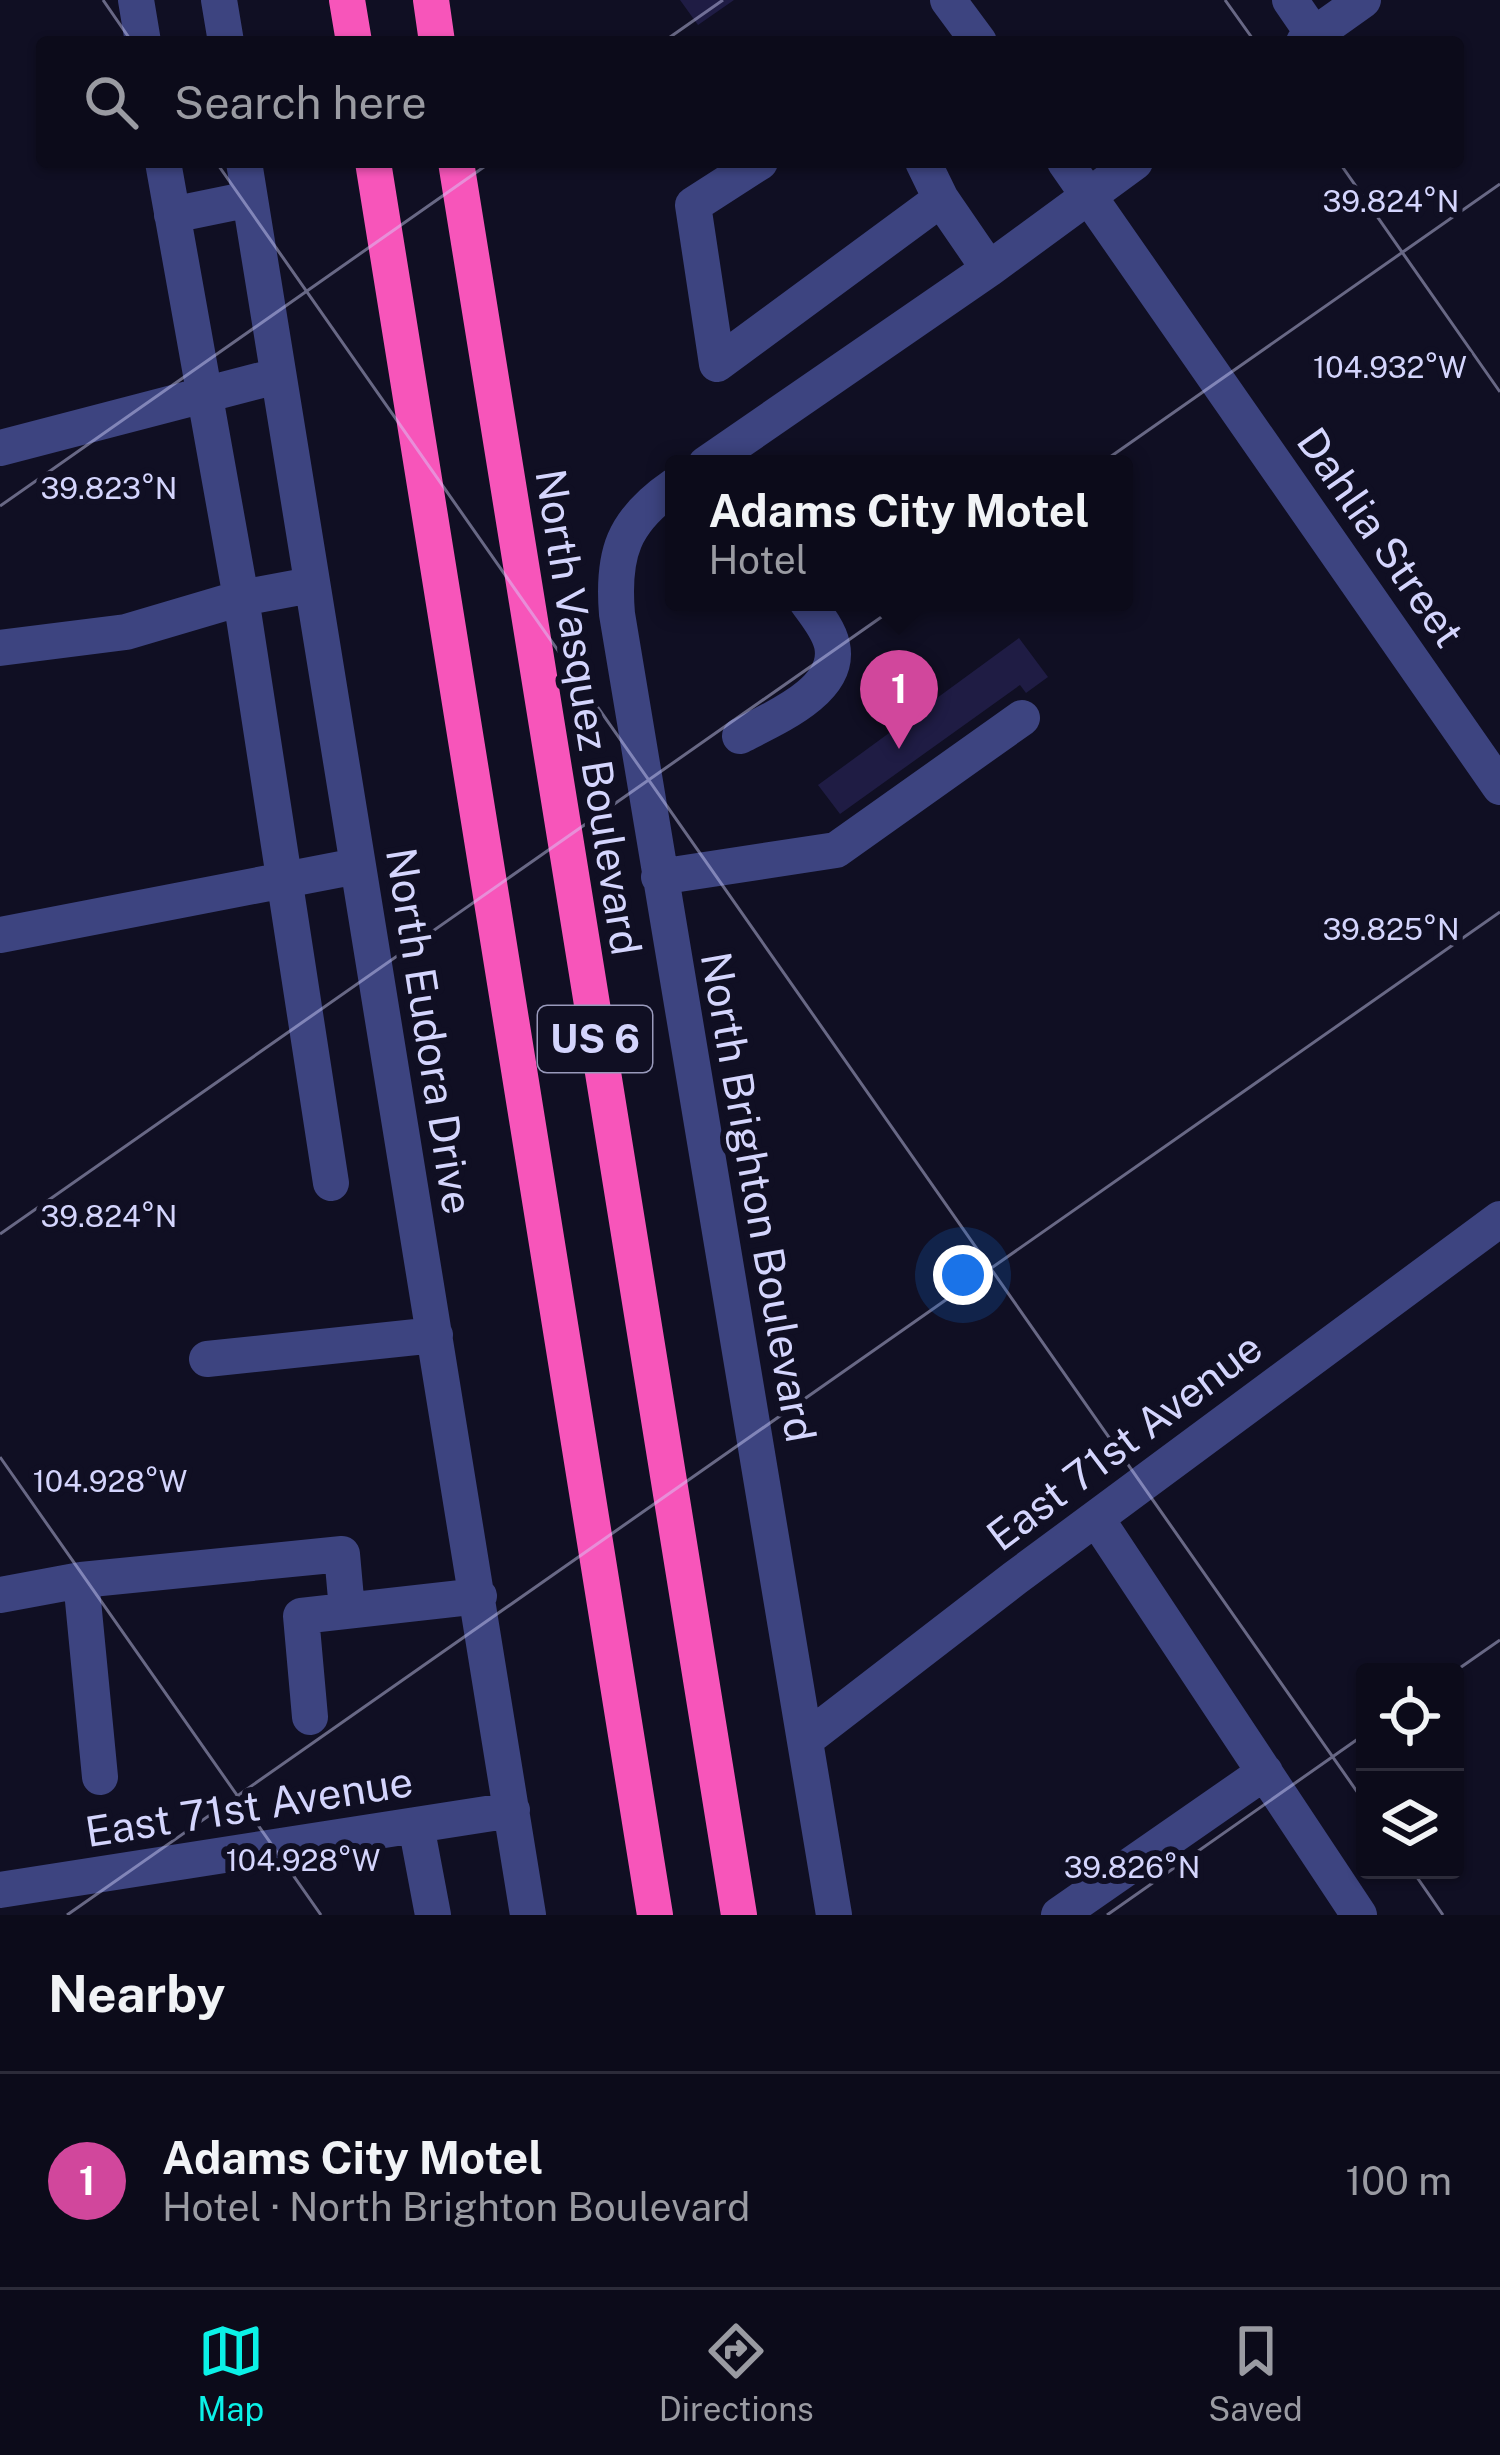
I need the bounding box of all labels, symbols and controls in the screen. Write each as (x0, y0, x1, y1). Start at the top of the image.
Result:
search box (36, 36, 1464, 168)
icon: search (78, 69, 144, 135)
text: Search here (174, 76, 427, 129)
text: 39.824°N (1323, 183, 1459, 219)
text: 104.932°W (1313, 349, 1467, 385)
street label: Dahlia Street (1288, 418, 1474, 656)
popup (665, 455, 1133, 611)
street label: North Vasquez Boulevard (526, 466, 652, 958)
text: 39.823°N (41, 470, 177, 506)
text: Adams City Motel (708, 484, 1090, 537)
text: Hotel (708, 537, 808, 583)
pin: 1 (860, 650, 938, 749)
street label: North Eudora Drive (377, 844, 483, 1218)
text: 39.825°N (1322, 911, 1460, 947)
street label: North Brighton Boulevard (692, 948, 826, 1446)
road number: US 6 (538, 1006, 652, 1072)
text: 39.824°N (41, 1198, 177, 1234)
your location (933, 1245, 993, 1305)
street label: East 71st Avenue (977, 1322, 1271, 1560)
text: 104.928°W (33, 1463, 187, 1499)
map controls (1356, 1663, 1464, 1879)
button: locate (1356, 1663, 1464, 1771)
street label: East 71st Avenue (82, 1756, 416, 1856)
button: layers (1356, 1771, 1464, 1879)
text: 104.928°W (226, 1842, 380, 1878)
text: 39.826°N (1064, 1849, 1200, 1885)
text: Nearby (48, 1964, 225, 2023)
text: Adams City Motel (162, 2131, 543, 2184)
text: 1 (79, 2158, 95, 2204)
text: 100 m (1345, 2158, 1452, 2204)
text: Hotel · North Brighton Boulevard (162, 2184, 750, 2230)
tab: Map (197, 2318, 264, 2428)
tab: Directions (659, 2318, 814, 2428)
tab: Saved (1208, 2318, 1303, 2428)

